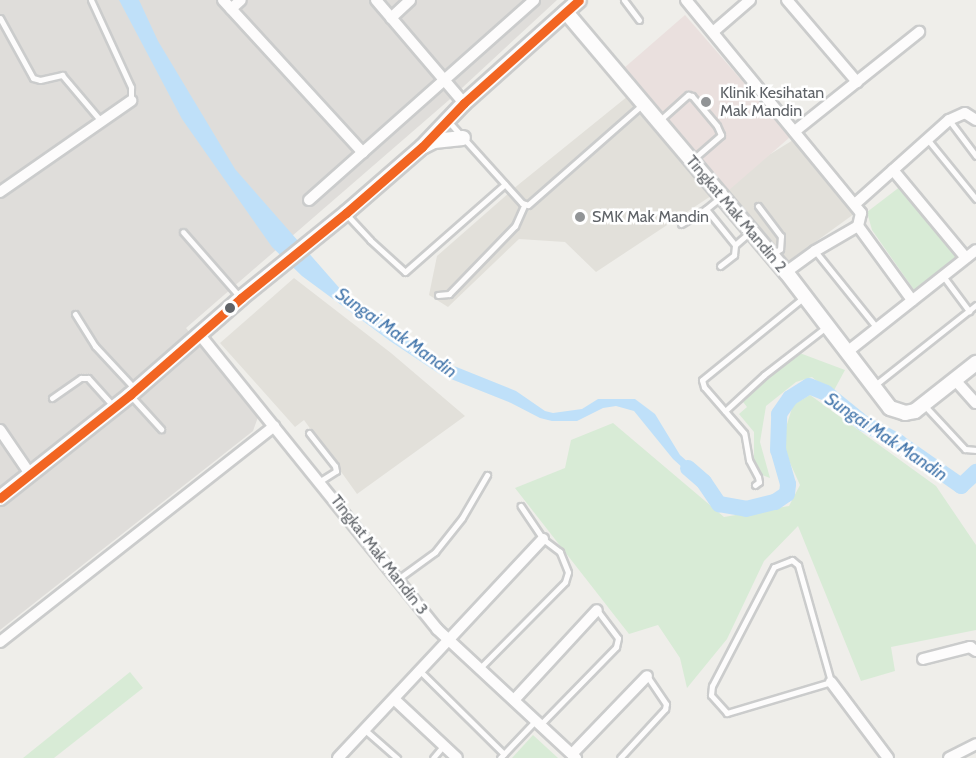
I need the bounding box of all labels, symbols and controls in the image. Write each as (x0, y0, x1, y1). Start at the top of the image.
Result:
place label: Klinik Kesihatan Mak Mandin (720, 83, 824, 121)
marker: Klinik Kesihatan Mak Mandin (697, 93, 715, 111)
street label: Tingkat Mak Mandin 2 (682, 152, 790, 276)
place label: SMK Mak Mandin (592, 207, 709, 227)
marker: SMK Mak Mandin (573, 210, 587, 224)
water label: Sungai Mak Mandin (331, 283, 461, 383)
unlabelled marker (224, 302, 236, 314)
water label: Sungai Mak Mandin (821, 388, 951, 486)
street label: Tingkat Mak Mandin 3 (326, 491, 432, 619)

